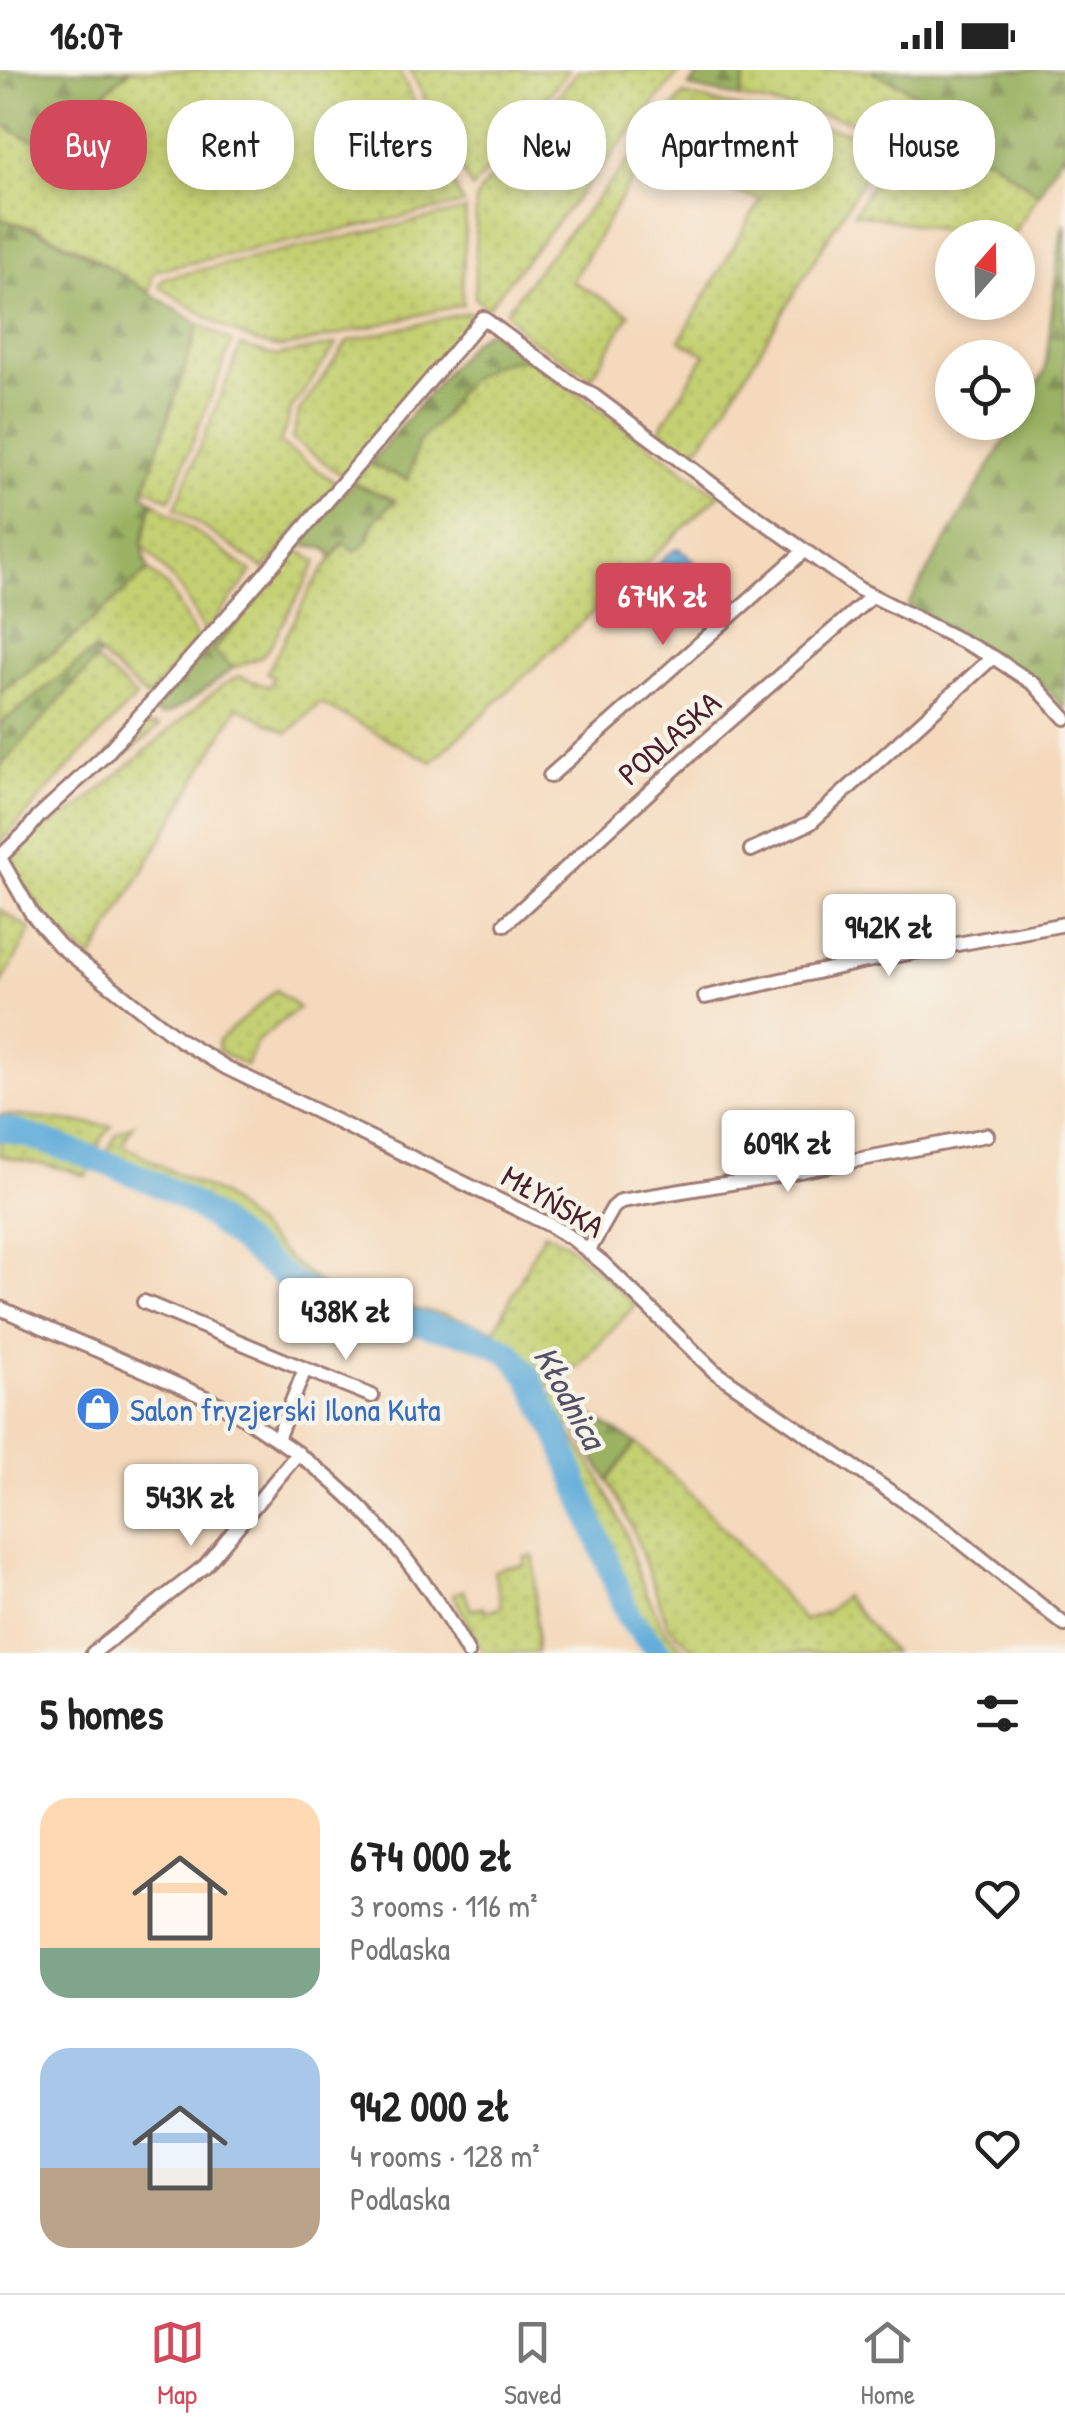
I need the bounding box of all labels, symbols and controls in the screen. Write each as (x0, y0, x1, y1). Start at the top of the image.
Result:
text: 16:07 (50, 9, 124, 61)
chip: Buy (30, 100, 147, 190)
chip: Rent (167, 100, 294, 190)
chip: Filters (314, 100, 467, 190)
chip: New (487, 100, 606, 190)
chip: Apartment (626, 100, 833, 190)
chip: House (853, 100, 995, 190)
north arrow (935, 220, 1035, 320)
map controls (935, 220, 1035, 440)
button: locate (935, 340, 1035, 440)
pin: 674K zł (571, 563, 755, 648)
text: 674K zł (618, 574, 708, 617)
street label: PODLASKA (608, 681, 730, 795)
pin: 942K zł (797, 894, 981, 979)
text: 942K zł (845, 905, 933, 948)
pin: 609K zł (696, 1110, 880, 1195)
text: 609K zł (744, 1121, 832, 1164)
street label: MŁYŃSKA (494, 1154, 612, 1248)
pin: 438K zł (254, 1278, 438, 1363)
text: 438K zł (301, 1289, 391, 1332)
water label: Kłodnica (523, 1337, 619, 1460)
shop icon: Salon fryzjerski Ilona Kuta (75, 1386, 121, 1432)
place label: Salon fryzjerski Ilona Kuta (130, 1388, 441, 1431)
pin: 543K zł (99, 1464, 283, 1549)
text: 543K zł (146, 1475, 236, 1518)
text: 5 homes (40, 1685, 163, 1742)
icon: filters (970, 1686, 1025, 1741)
text: 674 000 zł (350, 1827, 513, 1884)
icon: home (120, 1838, 240, 1958)
icon: heart (970, 1871, 1025, 1926)
text: 3 rooms · 116 m² (350, 1884, 538, 1927)
text: Podlaska (350, 1927, 450, 1970)
text: 942 000 zł (350, 2077, 511, 2134)
icon: home (120, 2088, 240, 2208)
icon: heart (970, 2121, 1025, 2176)
text: 4 rooms · 128 m² (350, 2134, 540, 2177)
text: Podlaska (350, 2177, 450, 2220)
tab: Map (150, 2315, 205, 2413)
tab: Saved (504, 2315, 561, 2413)
tab: Home (860, 2315, 915, 2413)

